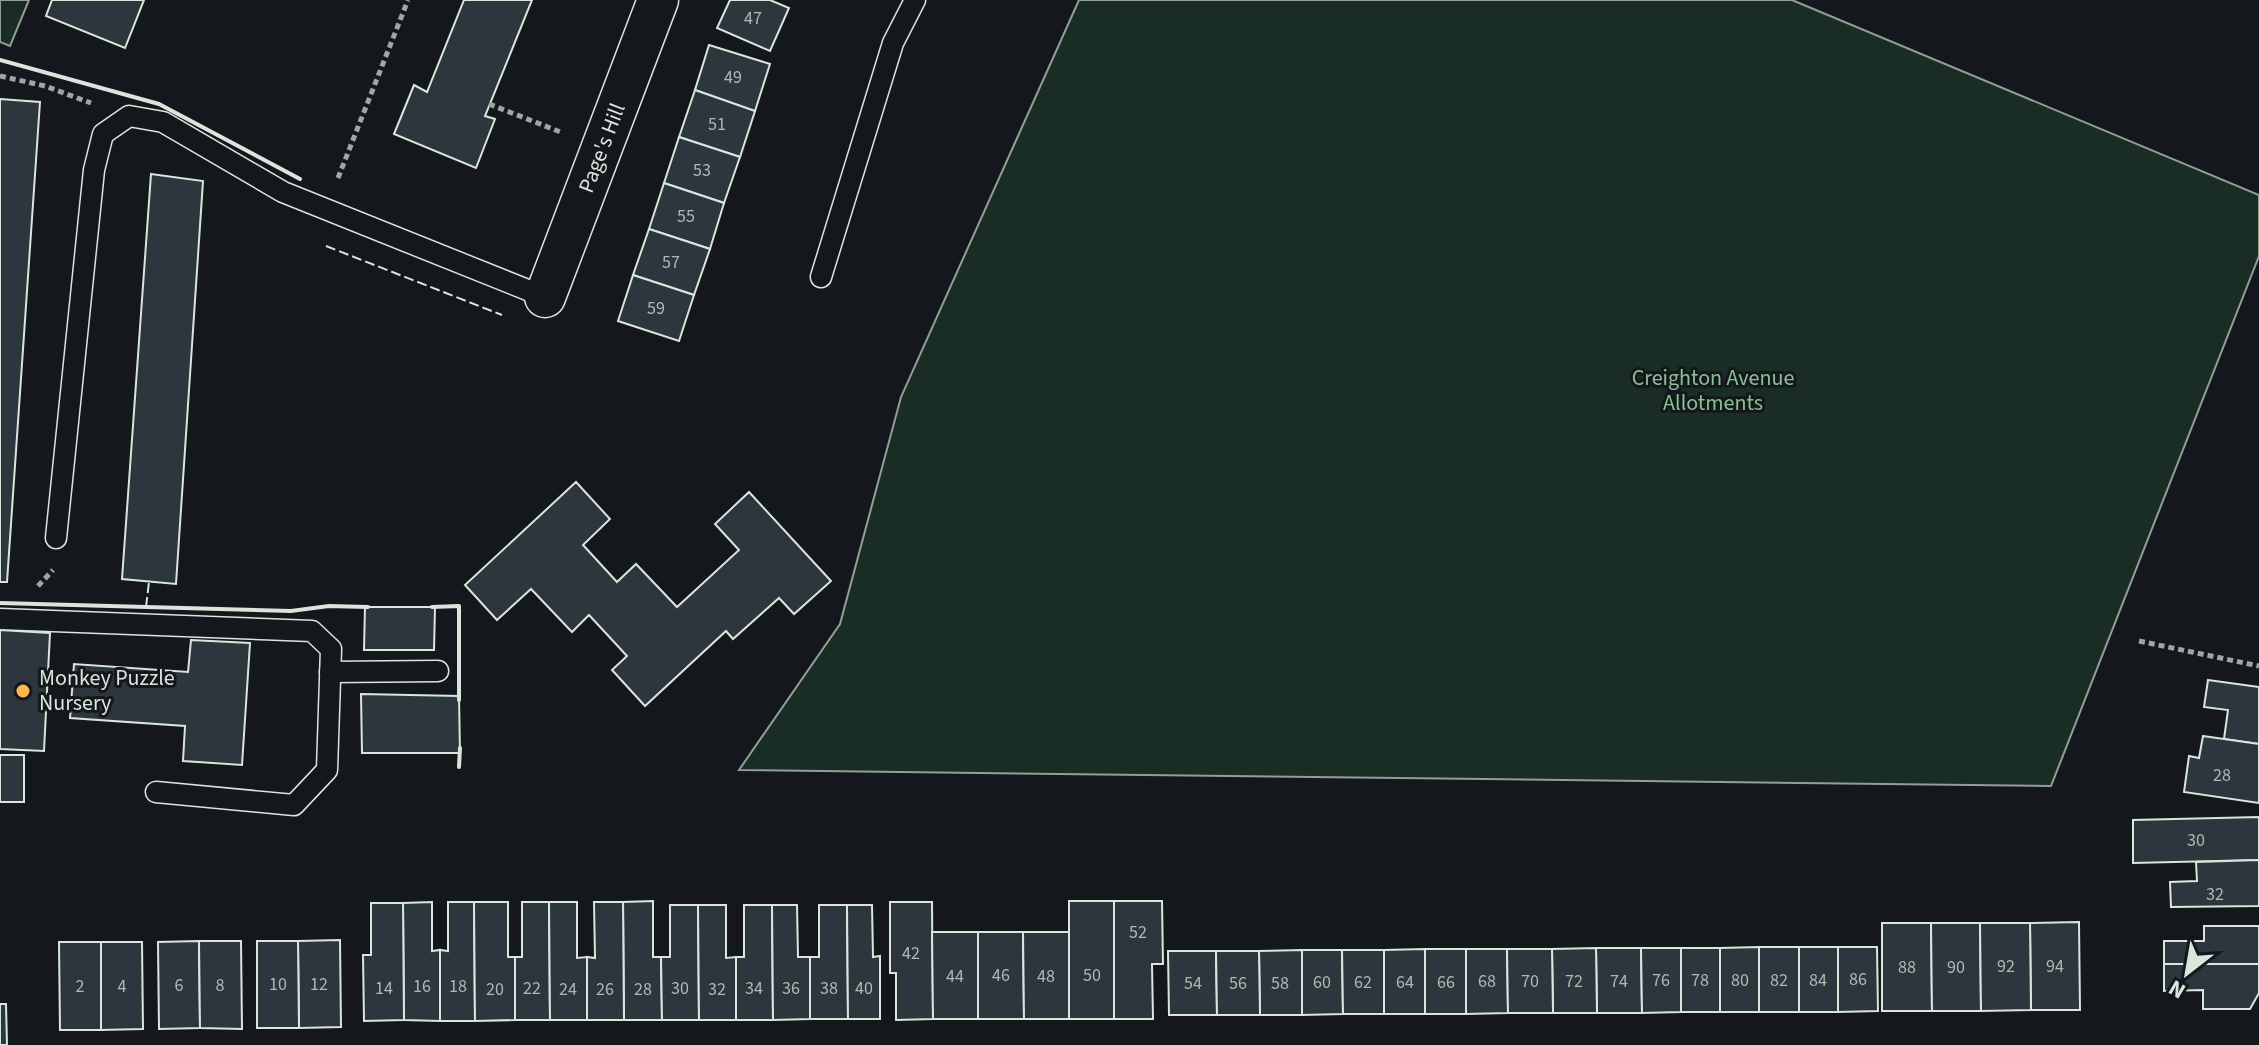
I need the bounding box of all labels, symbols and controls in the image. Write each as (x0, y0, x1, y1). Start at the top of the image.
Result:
house number: 47 (744, 6, 762, 31)
house number: 49 (724, 65, 742, 90)
street label: Page's Hill (570, 98, 634, 198)
house number: 51 (708, 112, 726, 137)
house number: 53 (693, 158, 711, 183)
house number: 55 (677, 204, 695, 229)
house number: 57 (662, 250, 680, 275)
house number: 59 (647, 296, 665, 321)
park label: Creighton Avenue Allotments (1632, 362, 1794, 419)
place label: Monkey Puzzle Nursery (39, 662, 175, 719)
marker: Monkey Puzzle Nursery (14, 682, 32, 700)
house number: 28 (2213, 763, 2231, 788)
house number: 30 (2187, 828, 2205, 853)
house number: 32 (2206, 882, 2224, 907)
house number: 52 (1129, 920, 1147, 945)
north arrow (2147, 933, 2227, 1013)
house number: 42 (902, 941, 920, 966)
house number: 92 (1997, 954, 2015, 979)
house number: 94 (2046, 954, 2064, 979)
house number: 88 (1898, 955, 1916, 980)
house number: 90 (1947, 955, 1965, 980)
house number: 46 (992, 963, 1010, 988)
house number: 50 (1083, 963, 1101, 988)
house number: 44 (946, 964, 964, 989)
house number: 48 (1037, 964, 1055, 989)
house number: 86 (1849, 967, 1867, 992)
house number: 76 (1652, 968, 1670, 993)
house number: 78 (1691, 968, 1709, 993)
house number: 80 (1731, 968, 1749, 993)
house number: 82 (1770, 968, 1788, 993)
house number: 84 (1809, 968, 1827, 993)
house number: 68 (1478, 969, 1496, 994)
house number: 70 (1521, 969, 1539, 994)
house number: 72 (1565, 969, 1583, 994)
house number: 74 (1610, 969, 1628, 994)
house number: 60 (1313, 970, 1331, 995)
house number: 62 (1354, 970, 1372, 995)
house number: 64 (1396, 970, 1414, 995)
house number: 66 (1437, 970, 1455, 995)
house number: 54 (1184, 971, 1202, 996)
house number: 56 (1229, 971, 1247, 996)
house number: 58 (1271, 971, 1289, 996)
house number: 10 (269, 972, 287, 997)
house number: 12 (310, 972, 328, 997)
text: N (2163, 972, 2192, 1007)
house number: 6 (175, 973, 184, 998)
house number: 8 (216, 973, 225, 998)
house number: 2 (76, 974, 85, 999)
house number: 4 (118, 974, 127, 999)
house number: 16 (413, 974, 431, 999)
house number: 18 (449, 974, 467, 999)
house number: 14 (375, 976, 393, 1001)
house number: 22 (523, 976, 541, 1001)
house number: 30 (671, 976, 689, 1001)
house number: 34 (745, 976, 763, 1001)
house number: 36 (782, 976, 800, 1001)
house number: 38 (820, 976, 838, 1001)
house number: 40 (855, 976, 873, 1001)
house number: 20 (486, 977, 504, 1002)
house number: 24 (559, 977, 577, 1002)
house number: 26 (596, 977, 614, 1002)
house number: 28 (634, 977, 652, 1002)
house number: 32 (708, 977, 726, 1002)

